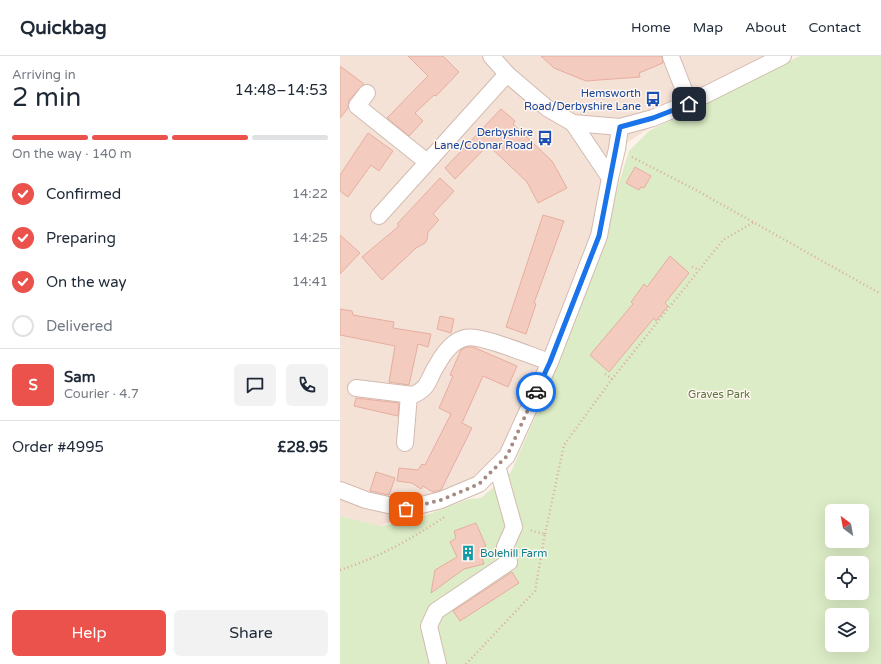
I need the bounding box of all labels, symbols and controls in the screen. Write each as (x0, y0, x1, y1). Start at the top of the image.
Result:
text: Quickbag (20, 17, 107, 39)
text: Home (631, 19, 671, 36)
text: Map (693, 19, 723, 36)
text: About (745, 19, 787, 36)
text: Contact (809, 19, 861, 36)
text: Arriving in (12, 67, 76, 83)
text: 14:48–14:53 (235, 81, 328, 99)
text: 2 min (12, 82, 81, 113)
place label: Hemsworth Road/Derbyshire Lane (524, 87, 641, 113)
pin (672, 87, 706, 121)
bus stop icon: Hemsworth Road/Derbyshire Lane (644, 90, 662, 108)
icon: home (678, 93, 700, 115)
place label: Derbyshire Lane/Cobnar Road (434, 126, 533, 152)
bus stop icon: Derbyshire Lane/Cobnar Road (536, 129, 554, 147)
text: On the way · 140 m (12, 146, 132, 162)
icon: check (12, 183, 34, 205)
text: Confirmed (46, 185, 121, 203)
text: 14:22 (292, 186, 328, 202)
icon: check (12, 227, 34, 249)
text: Preparing (46, 229, 116, 247)
text: 14:25 (292, 230, 328, 246)
icon: check (12, 271, 34, 293)
text: On the way (46, 273, 126, 291)
text: 14:41 (292, 274, 328, 290)
text: Delivered (46, 317, 113, 335)
button: chat (234, 364, 276, 406)
button: phone (286, 364, 328, 406)
text: Sam (64, 368, 95, 386)
courier (516, 372, 556, 412)
text: S (28, 376, 38, 394)
icon: car (525, 381, 547, 403)
text: Courier · 4.7 (64, 386, 139, 402)
park label: Graves Park (688, 388, 750, 401)
text: Order #4995 (12, 438, 104, 456)
text: £28.95 (277, 438, 328, 456)
pin (389, 492, 423, 526)
icon: bag (395, 498, 417, 520)
north arrow (825, 504, 869, 548)
map controls (825, 504, 869, 652)
building icon: Bolehill Farm (459, 544, 477, 562)
place label: Bolehill Farm (480, 547, 547, 560)
button: locate (825, 556, 869, 600)
button: layers (825, 608, 869, 652)
button: Help (12, 610, 166, 656)
button: Share (174, 610, 328, 656)

